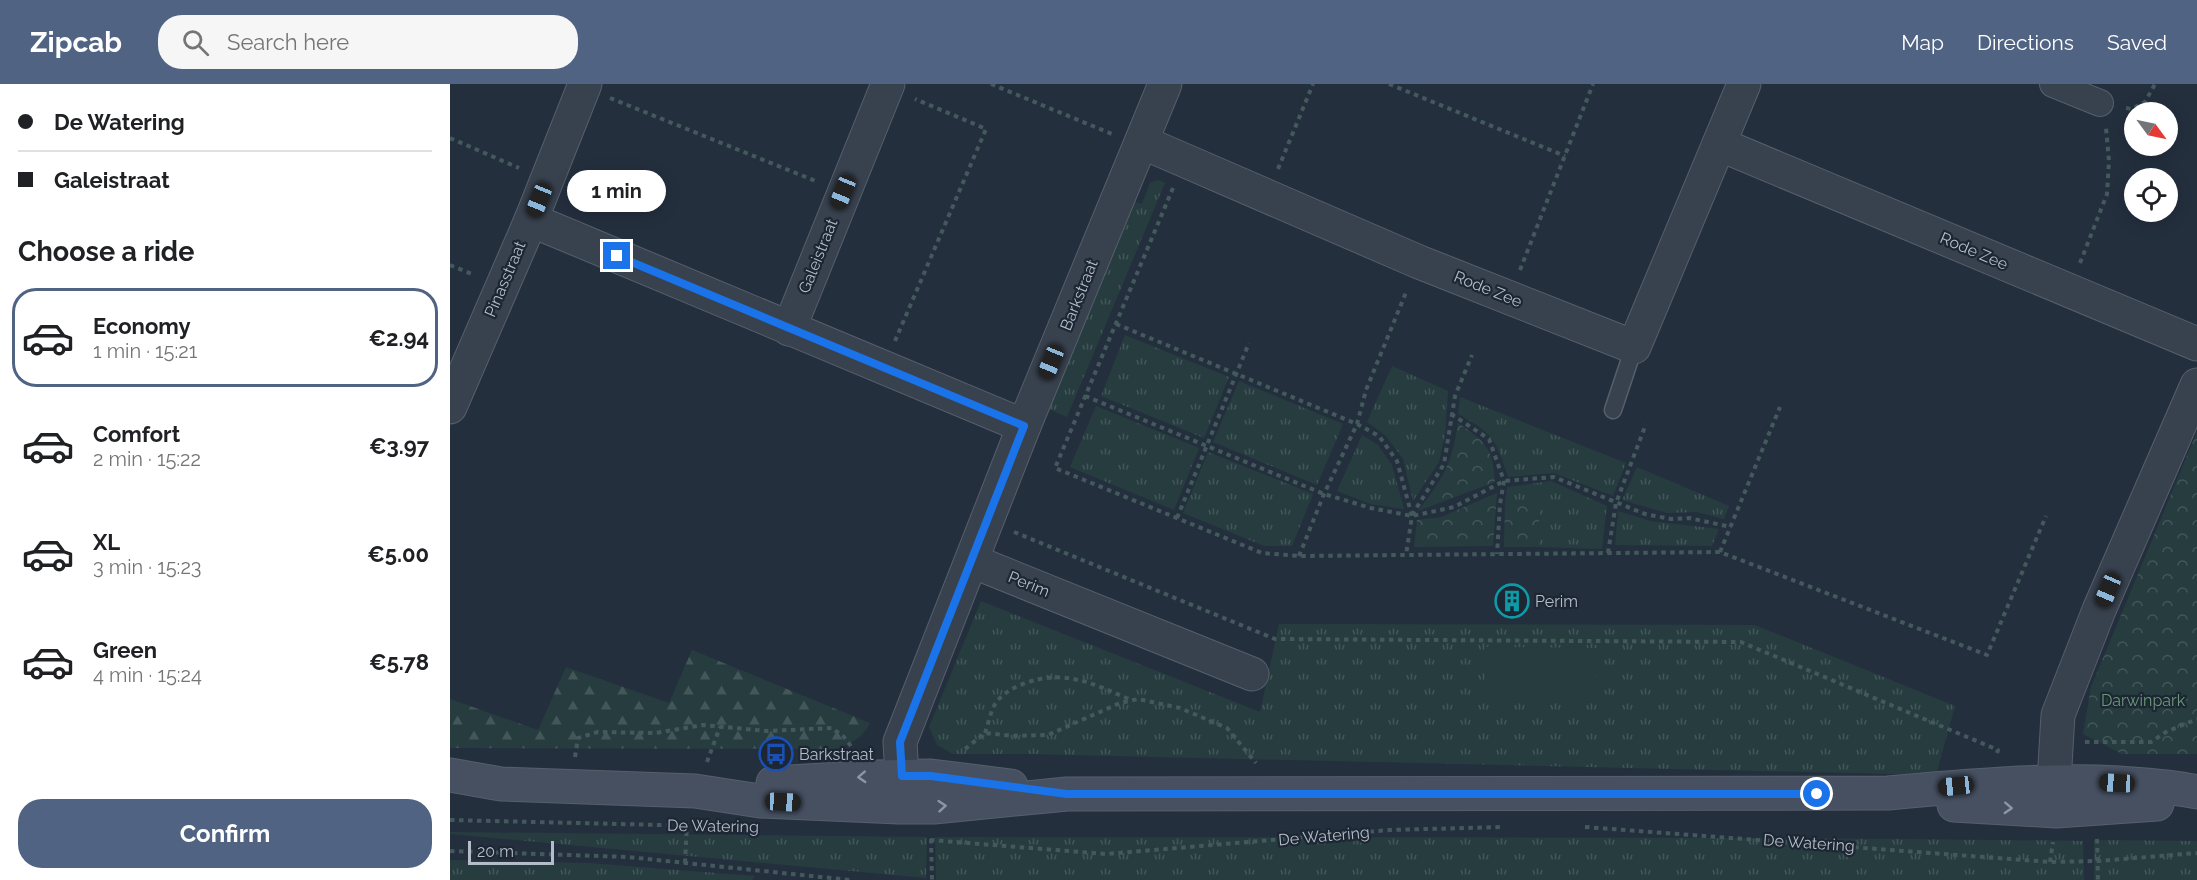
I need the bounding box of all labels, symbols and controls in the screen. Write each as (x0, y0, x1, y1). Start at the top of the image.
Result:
search box (158, 15, 578, 69)
text: Zipcab (30, 26, 122, 59)
icon: search (179, 26, 212, 59)
text: Search here (227, 29, 349, 55)
text: Map (1901, 30, 1944, 55)
text: Directions (1977, 30, 2074, 55)
text: Saved (2107, 30, 2167, 55)
north arrow (2124, 102, 2178, 156)
map controls (2124, 102, 2178, 222)
text: De Watering (54, 109, 185, 135)
text: Galeistraat (54, 167, 170, 193)
button: locate (2124, 168, 2178, 222)
callout: 1 min (568, 169, 666, 211)
car (828, 172, 858, 212)
text: 1 min (591, 179, 642, 203)
car (524, 180, 554, 220)
street label: Galeistraat (794, 215, 842, 296)
street label: Rode Zee (1937, 228, 2011, 274)
text: Choose a ride (18, 236, 194, 267)
street label: Pinasstraat (481, 238, 530, 320)
route end (603, 242, 630, 269)
street label: Barkstraat (1056, 256, 1102, 333)
street label: Rode Zee (1451, 267, 1525, 311)
icon: car (21, 311, 75, 365)
text: Economy (93, 313, 191, 339)
text: €2.94 (369, 325, 429, 351)
text: 1 min · 15:21 (93, 339, 197, 363)
car (1036, 342, 1066, 382)
icon: car (21, 419, 75, 473)
text: Comfort (93, 421, 180, 447)
text: €3.97 (369, 433, 429, 459)
text: 2 min · 15:22 (93, 447, 201, 471)
icon: car (21, 527, 75, 581)
text: XL (93, 529, 120, 555)
text: €5.00 (367, 541, 429, 567)
text: 3 min · 15:23 (93, 555, 201, 579)
street label: Perim (1006, 567, 1052, 601)
car (2093, 570, 2123, 610)
building icon: Perim (1494, 583, 1530, 619)
place label: Perim (1535, 592, 1578, 611)
icon: car (21, 635, 75, 689)
text: Green (93, 637, 157, 663)
text: €5.78 (369, 649, 429, 675)
text: 4 min · 15:24 (93, 663, 202, 687)
park label: Darwinpark (2101, 691, 2186, 710)
bus stop icon: Barkstraat (758, 736, 794, 772)
place label: Barkstraat (799, 745, 875, 764)
one-way arrow (858, 771, 867, 784)
car (2099, 773, 2135, 793)
car (1937, 775, 1975, 797)
route start (1803, 780, 1830, 807)
car (765, 792, 801, 812)
button: Confirm (18, 799, 432, 868)
one-way arrow (937, 800, 947, 813)
one-way arrow (2004, 802, 2013, 815)
street label: De Watering (667, 816, 759, 836)
street label: De Watering (1277, 823, 1371, 849)
street label: De Watering (1763, 830, 1855, 856)
scale bar (468, 838, 554, 866)
text: 20 m (477, 842, 514, 861)

